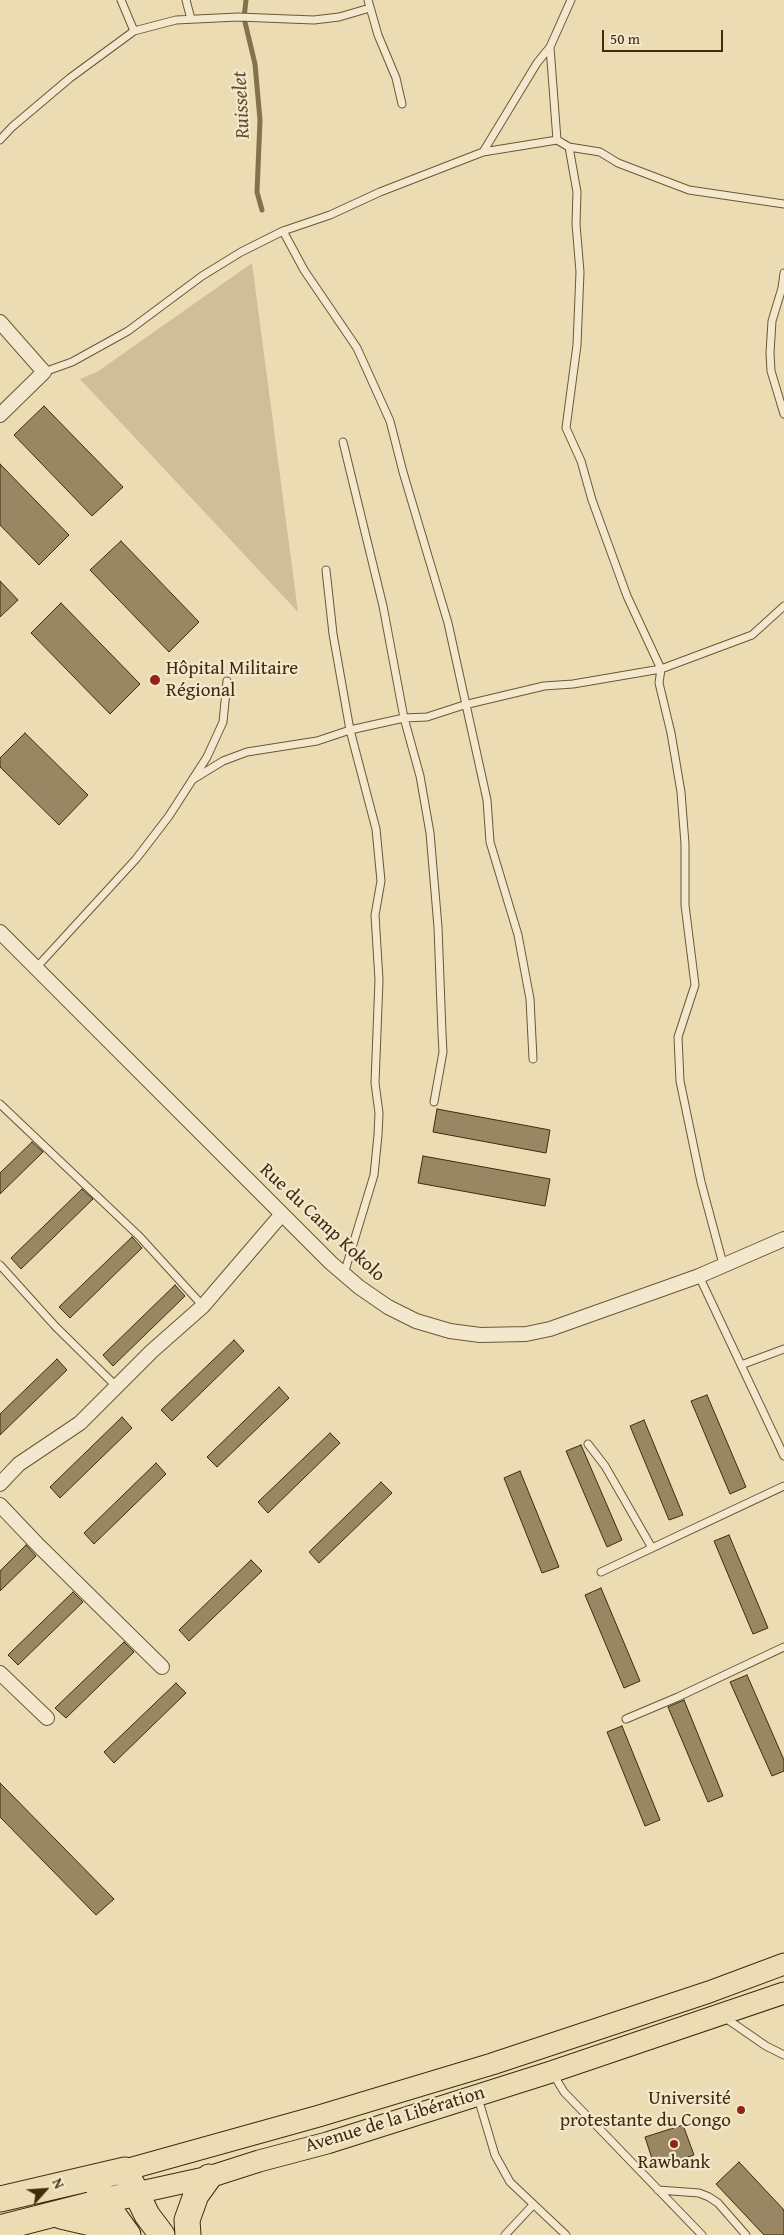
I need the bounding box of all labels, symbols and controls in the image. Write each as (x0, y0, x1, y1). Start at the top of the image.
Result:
scale bar (604, 20, 725, 52)
text: 50 m (610, 28, 640, 49)
water label: Ruisselet (228, 70, 256, 140)
place label: Hôpital Militaire Régional (166, 658, 298, 702)
marker: Hôpital Militaire Régional (148, 673, 162, 687)
street label: Rue du Camp Kokolo (255, 1159, 389, 1287)
street label: Avenue de la Libération (302, 2082, 488, 2158)
place label: Université protestante du Congo (560, 2088, 731, 2132)
marker: Université protestante du Congo (735, 2104, 747, 2116)
marker: Rawbank (668, 2138, 680, 2150)
place label: Rawbank (638, 2152, 710, 2174)
north arrow (20, 2165, 70, 2215)
text: N (47, 2175, 70, 2192)

